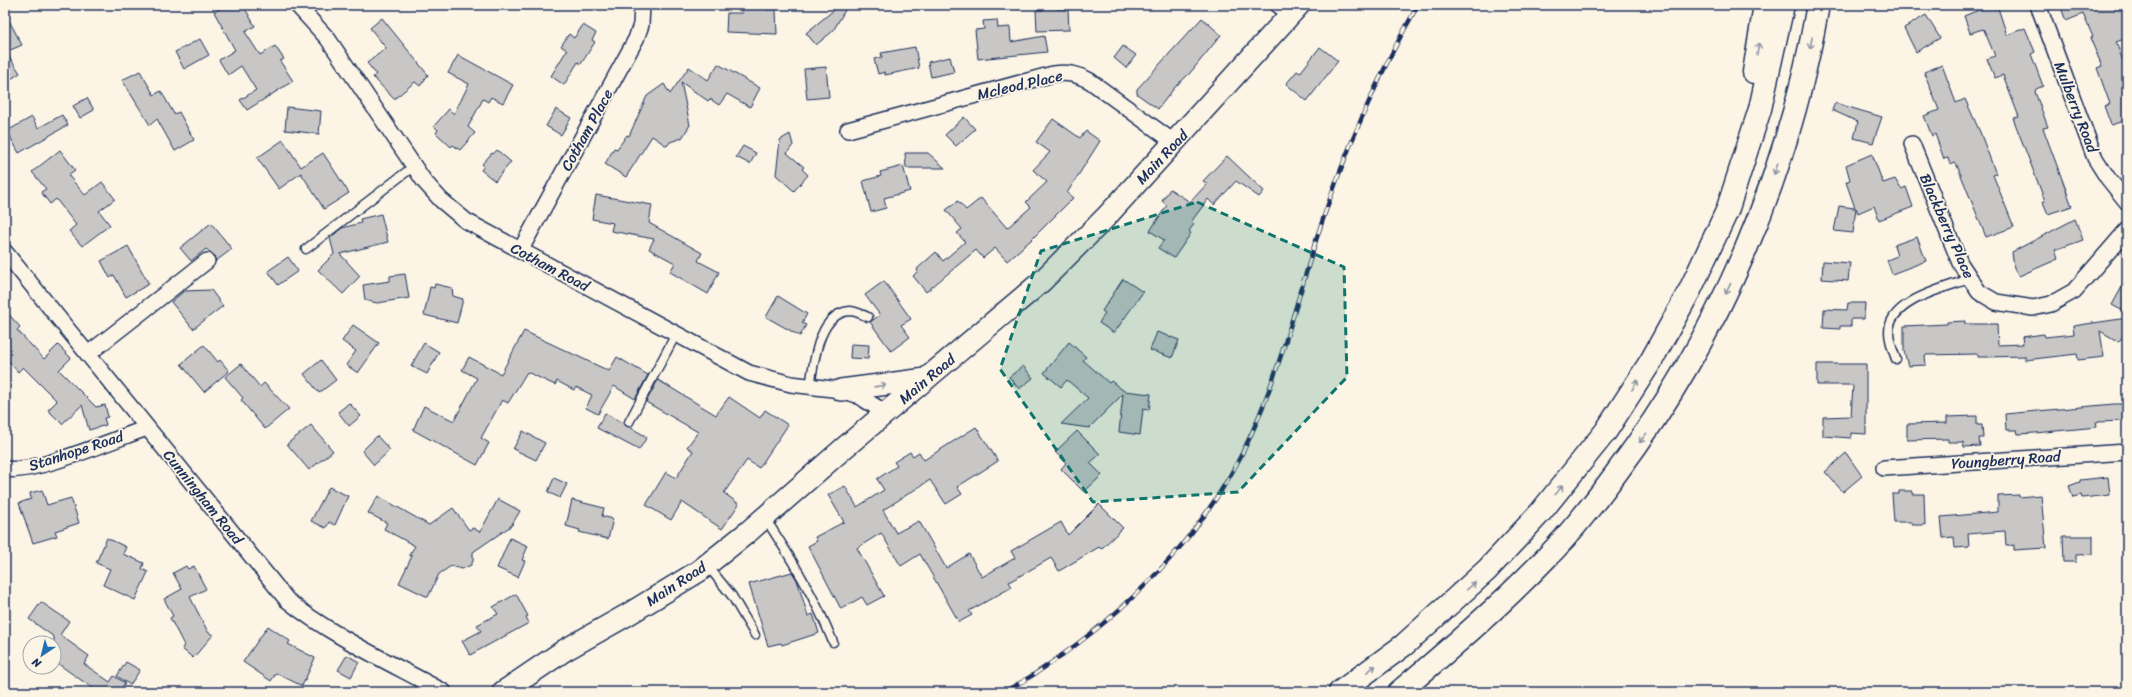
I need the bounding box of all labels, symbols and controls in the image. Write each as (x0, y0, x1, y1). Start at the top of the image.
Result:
one-way arrow (1806, 36, 1814, 49)
one-way arrow (1755, 43, 1763, 56)
street label: Mulberry Road (2047, 57, 2106, 158)
street label: Mcleod Place (975, 62, 1066, 107)
street label: Cotham Place (554, 84, 620, 176)
street label: Main Road (1129, 123, 1195, 191)
one-way arrow (1772, 162, 1780, 174)
street label: Blackberry Place (1912, 169, 1982, 283)
street label: Cotham Road (506, 235, 595, 299)
one-way arrow (1724, 283, 1731, 295)
street label: Main Road (893, 347, 962, 411)
one-way arrow (1632, 379, 1640, 391)
one-way arrow (873, 382, 886, 390)
street label: Stanhope Road (25, 423, 128, 479)
one-way arrow (1638, 433, 1647, 444)
street label: Youngberry Road (1951, 443, 2063, 477)
street label: Cunningham Road (156, 444, 250, 551)
one-way arrow (1554, 485, 1563, 495)
street label: Main Road (640, 554, 712, 613)
one-way arrow (1465, 581, 1476, 590)
north arrow (22, 635, 62, 675)
text: N (28, 653, 46, 673)
one-way arrow (1366, 665, 1377, 673)

